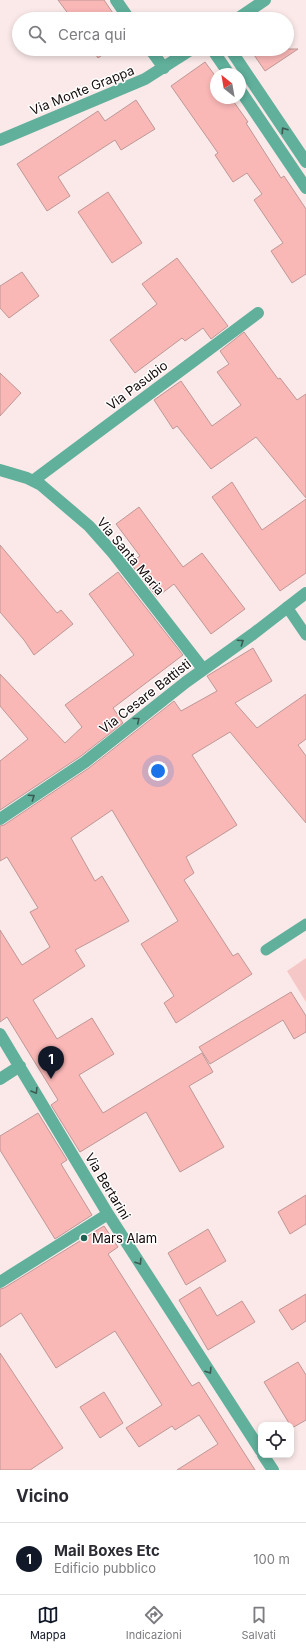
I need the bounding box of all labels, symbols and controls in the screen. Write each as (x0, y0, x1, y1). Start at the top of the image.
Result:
search box (12, 12, 294, 56)
icon: search (26, 23, 48, 45)
text: Cerca qui (58, 25, 126, 44)
street label: Via Monte Grappa (28, 62, 136, 118)
north arrow (210, 68, 246, 104)
one-way arrow (282, 127, 289, 134)
street label: Via Pasubio (103, 357, 171, 413)
street label: Via Santa Maria (94, 514, 168, 598)
one-way arrow (237, 639, 244, 647)
street label: Via Cesare Battisti (96, 655, 194, 737)
one-way arrow (133, 718, 140, 725)
your location (148, 761, 168, 781)
one-way arrow (28, 795, 35, 802)
pin: 1 (38, 1046, 64, 1079)
one-way arrow (30, 1087, 37, 1094)
street label: Via Bertarini (82, 1150, 134, 1222)
place label: Mars Alam (92, 1230, 157, 1246)
marker: Mars Alam (79, 1233, 89, 1243)
one-way arrow (134, 1258, 142, 1265)
one-way arrow (205, 1367, 212, 1374)
map controls (258, 1422, 294, 1458)
button: locate (258, 1422, 294, 1458)
text: Vicino (16, 1486, 69, 1506)
text: Mail Boxes Etc (54, 1541, 160, 1560)
text: 1 (26, 1551, 32, 1567)
text: 100 m (253, 1551, 290, 1567)
text: Edificio pubblico (54, 1560, 156, 1576)
tab: Mappa (30, 1604, 66, 1642)
tab: Indicazioni (126, 1604, 182, 1642)
tab: Salvati (242, 1604, 276, 1642)

